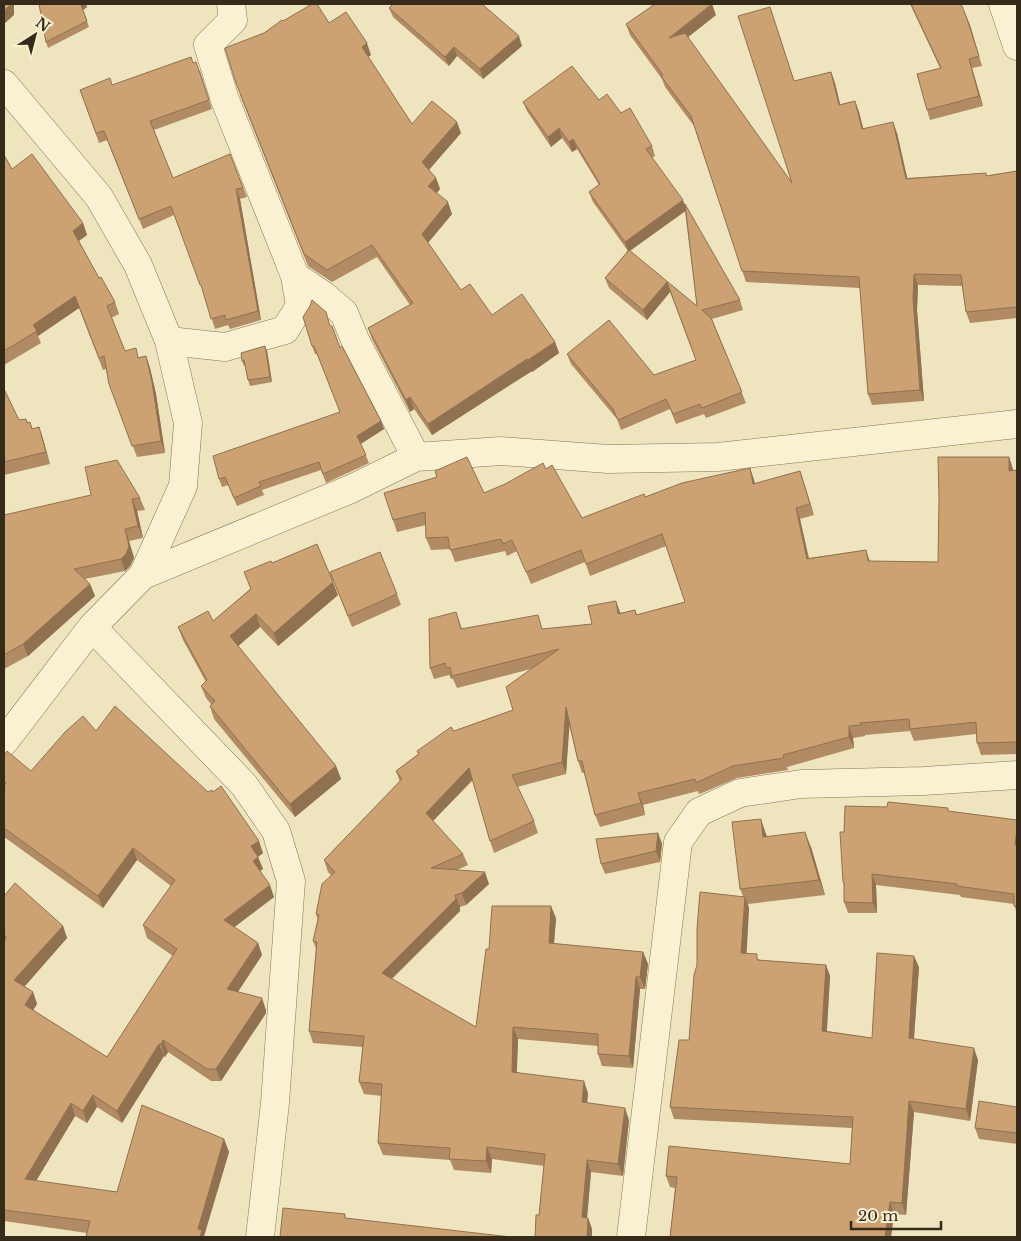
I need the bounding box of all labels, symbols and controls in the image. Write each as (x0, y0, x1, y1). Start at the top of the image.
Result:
north arrow (10, 10, 60, 60)
text: N (32, 13, 53, 36)
scale bar (851, 1198, 941, 1230)
text: 20 m (858, 1206, 898, 1225)

